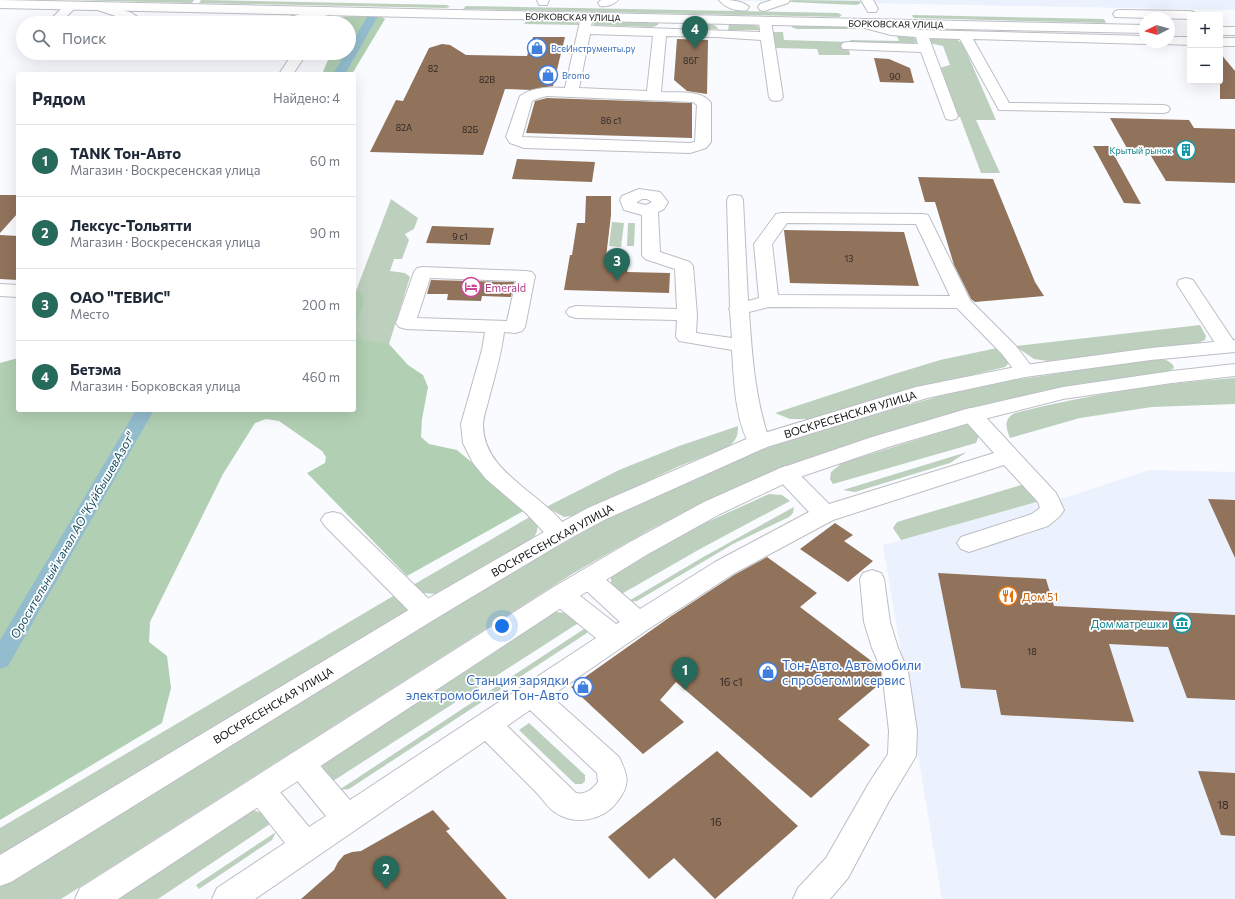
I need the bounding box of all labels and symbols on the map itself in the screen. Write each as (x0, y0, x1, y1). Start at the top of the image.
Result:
street label: БОРКОВСКАЯ УЛИЦА (525, 11, 621, 23)
north arrow (1139, 12, 1175, 48)
pin: 4 (682, 16, 708, 49)
street label: БОРКОВСКАЯ УЛИЦА (848, 18, 944, 30)
shop icon: ВсеИнструменты.ру (526, 37, 548, 59)
place label: ВсеИнструменты.ру (551, 43, 636, 54)
house number: 86Г (683, 55, 699, 66)
house number: 82 (428, 63, 438, 74)
shop icon: Bromo (537, 64, 559, 86)
place label: Bromo (562, 70, 590, 81)
house number: 90 (889, 71, 901, 82)
house number: 82В (479, 74, 495, 85)
house number: 86 c1 (601, 115, 621, 126)
house number: 82А (396, 122, 412, 133)
house number: 82Б (462, 124, 478, 135)
building icon: Крытый рынок (1175, 139, 1197, 161)
place label: Крытый рынок (1109, 145, 1172, 156)
house number: 9 с1 (452, 231, 468, 242)
pin: 3 (604, 248, 630, 281)
house number: 13 (845, 253, 853, 264)
hotel icon: Emerald (460, 276, 482, 298)
place label: Emerald (485, 281, 526, 294)
street label: ВОСКРЕСЕНСКАЯ УЛИЦА (782, 388, 918, 440)
water label: Оросительный канал АО "КуйбышевАзот" (7, 429, 137, 641)
street label: ВОСКРЕСЕНСКАЯ УЛИЦА (489, 501, 616, 579)
restaurant icon: Дом 51 (997, 585, 1019, 607)
place label: Дом 51 (1022, 590, 1058, 603)
museum icon: Дом матрешки (1171, 612, 1193, 634)
your location (492, 616, 512, 636)
place label: Дом матрешки (1091, 617, 1168, 630)
house number: 18 (1027, 646, 1037, 657)
pin: 1 (672, 657, 698, 690)
place label: Тон-Авто. Автомобили с пробегом и сервис (782, 657, 922, 688)
shop icon: Тон-Авто. Автомобили с пробегом и сервис (757, 661, 779, 683)
street label: ВОСКРЕСЕНСКАЯ УЛИЦА (211, 664, 336, 746)
place label: Станция зарядки электромобилей Тон-Авто (406, 672, 569, 703)
house number: 16 с1 (719, 675, 743, 688)
shop icon: Станция зарядки электромобилей Тон-Авто (572, 676, 594, 698)
house number: 18 (1217, 798, 1229, 811)
house number: 16 (710, 815, 722, 828)
pin: 2 (373, 856, 399, 889)

